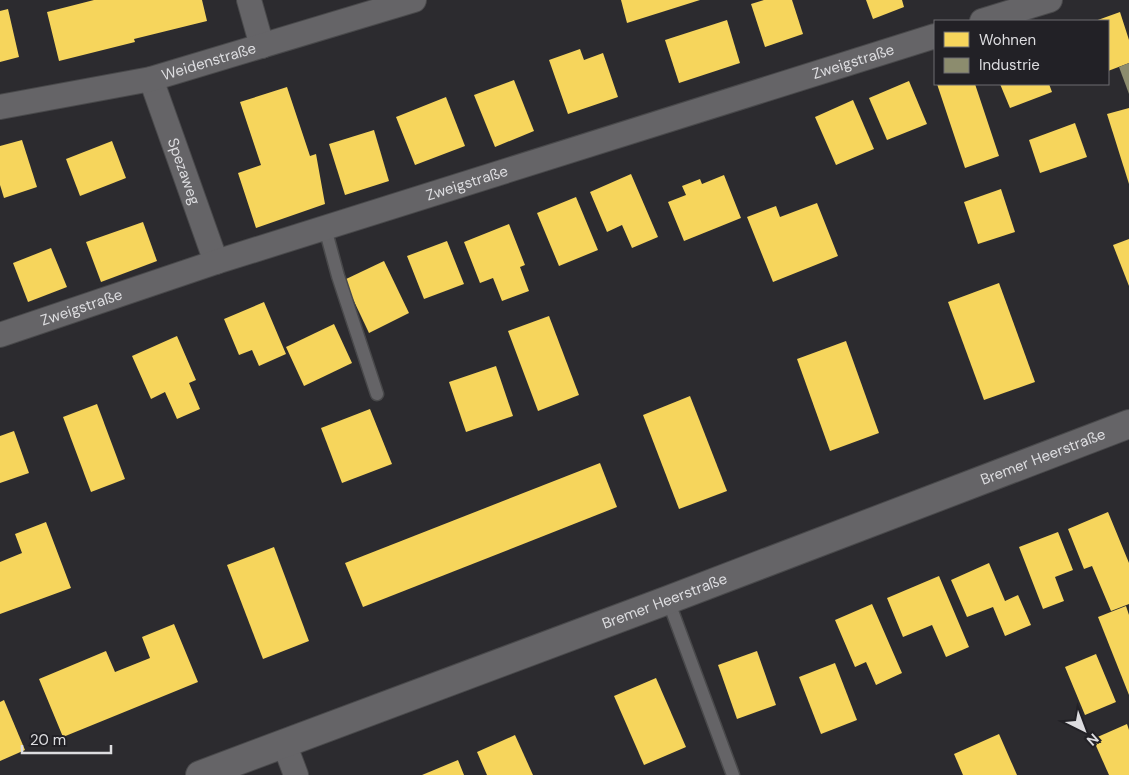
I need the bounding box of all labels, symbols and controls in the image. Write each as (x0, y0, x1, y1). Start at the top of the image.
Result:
legend (934, 20, 1109, 85)
text: Wohnen (979, 30, 1036, 50)
street label: Weidenstraße (159, 38, 258, 85)
street label: Zweigstraße (810, 39, 897, 84)
text: Industrie (979, 55, 1040, 75)
street label: Spezaweg (163, 135, 205, 207)
street label: Zweigstraße (423, 161, 510, 205)
street label: Zweigstraße (38, 284, 125, 331)
street label: Bremer Heerstraße (978, 424, 1108, 490)
street label: Bremer Heerstraße (599, 568, 730, 634)
north arrow (1059, 705, 1109, 755)
scale bar (22, 722, 111, 754)
text: 20 m (30, 730, 66, 750)
text: N (1083, 730, 1103, 750)

